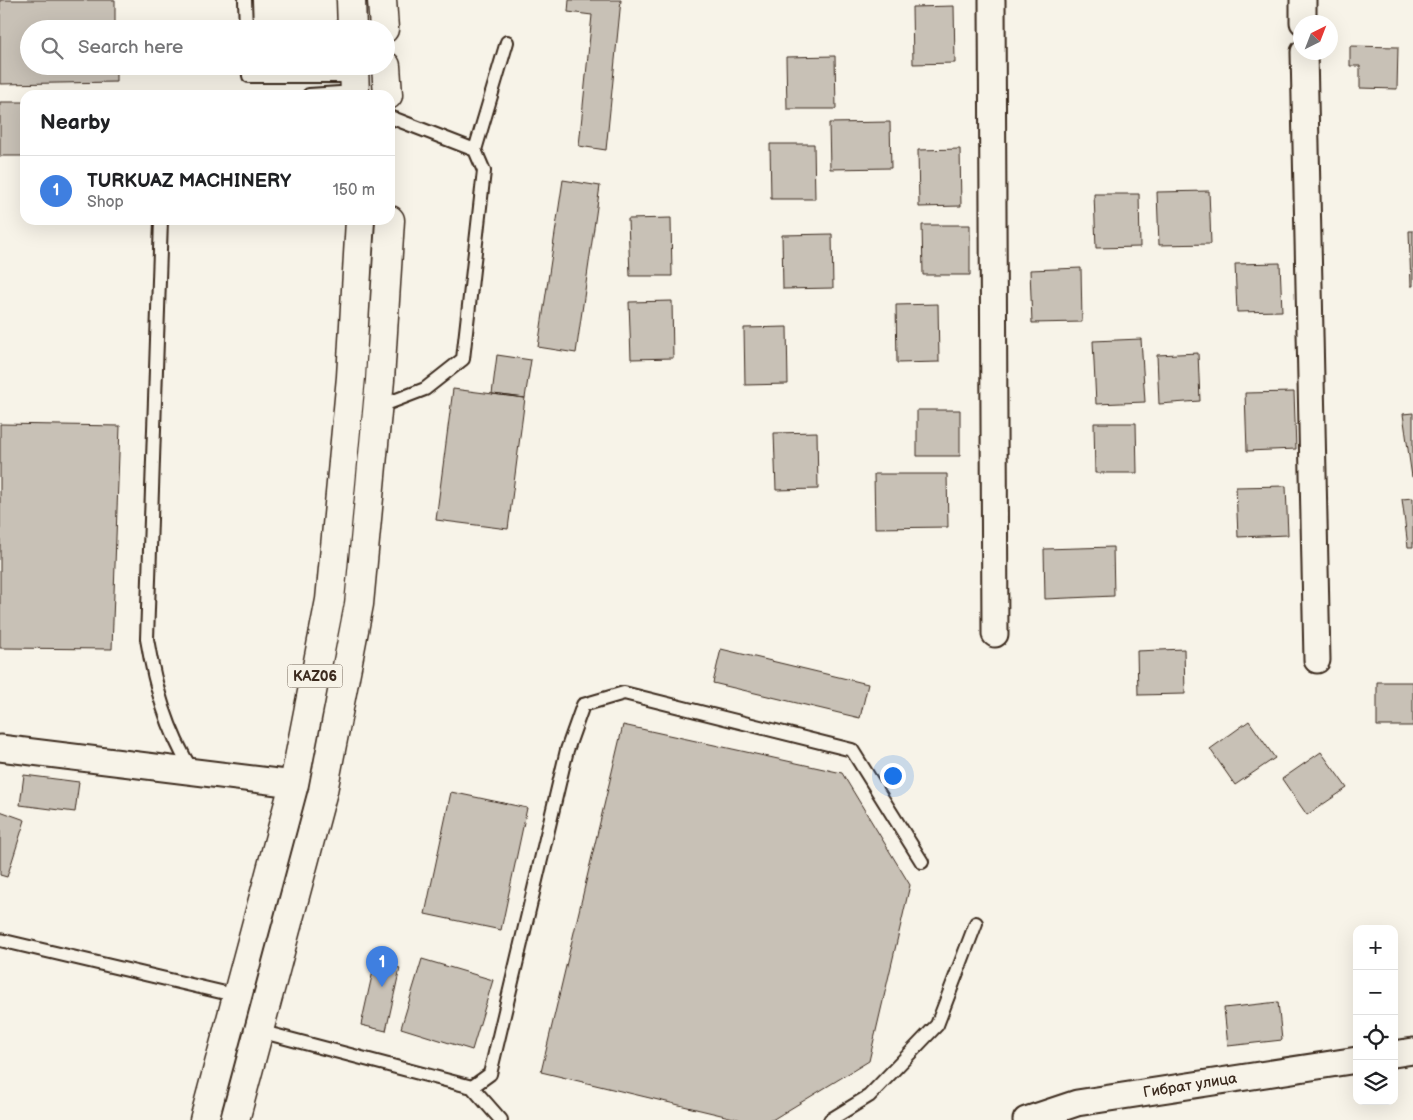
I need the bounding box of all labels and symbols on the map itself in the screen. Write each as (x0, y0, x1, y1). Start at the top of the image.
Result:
north arrow (1293, 15, 1338, 60)
road number: KАZ06 (288, 664, 342, 688)
your location (880, 763, 906, 789)
pin: 1 (366, 946, 398, 987)
street label: Гибрат улица (1142, 1069, 1238, 1102)

